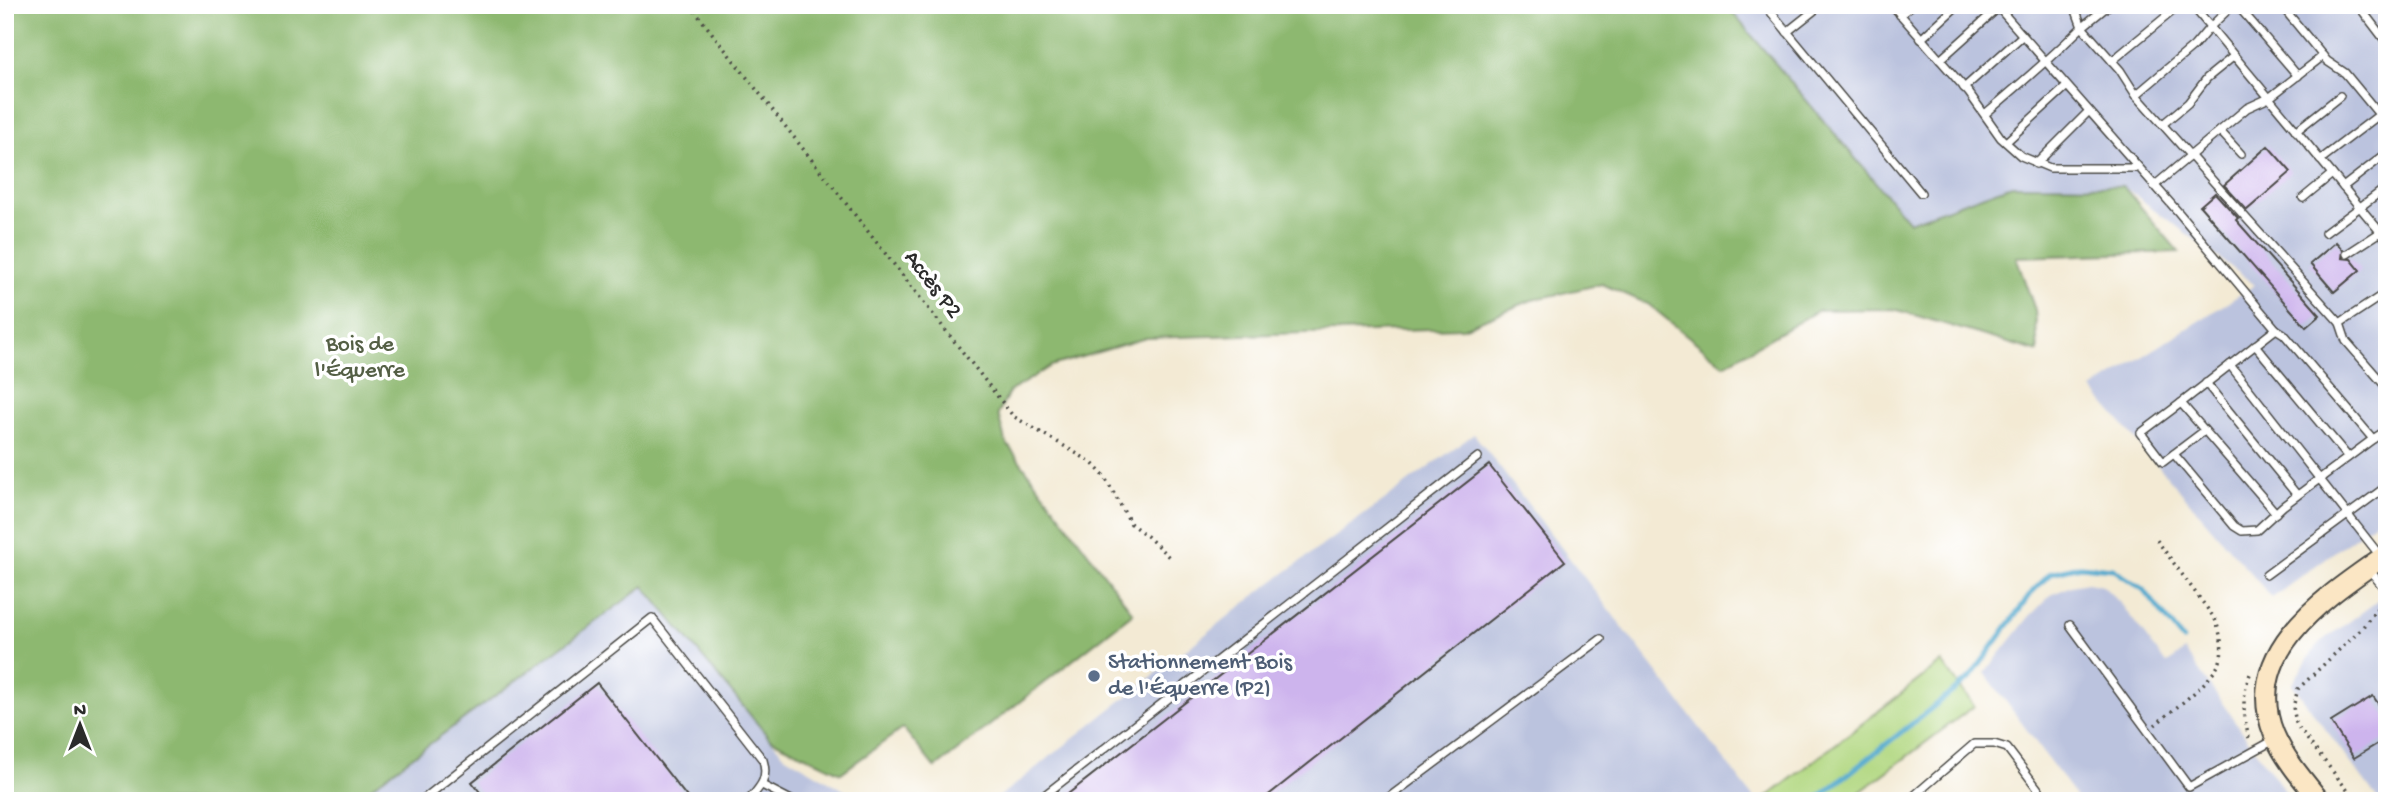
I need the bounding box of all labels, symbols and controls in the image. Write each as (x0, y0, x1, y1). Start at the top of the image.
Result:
street label: Accès P2 (897, 246, 967, 324)
park label: Bois de l'Équerre (315, 332, 406, 385)
place label: Stationnement Bois de l'Équerre (P2) (1108, 650, 1293, 703)
marker: Stationnement Bois de l'Équerre (P2) (1086, 668, 1102, 684)
north arrow (46, 690, 116, 760)
text: N (74, 700, 86, 723)

